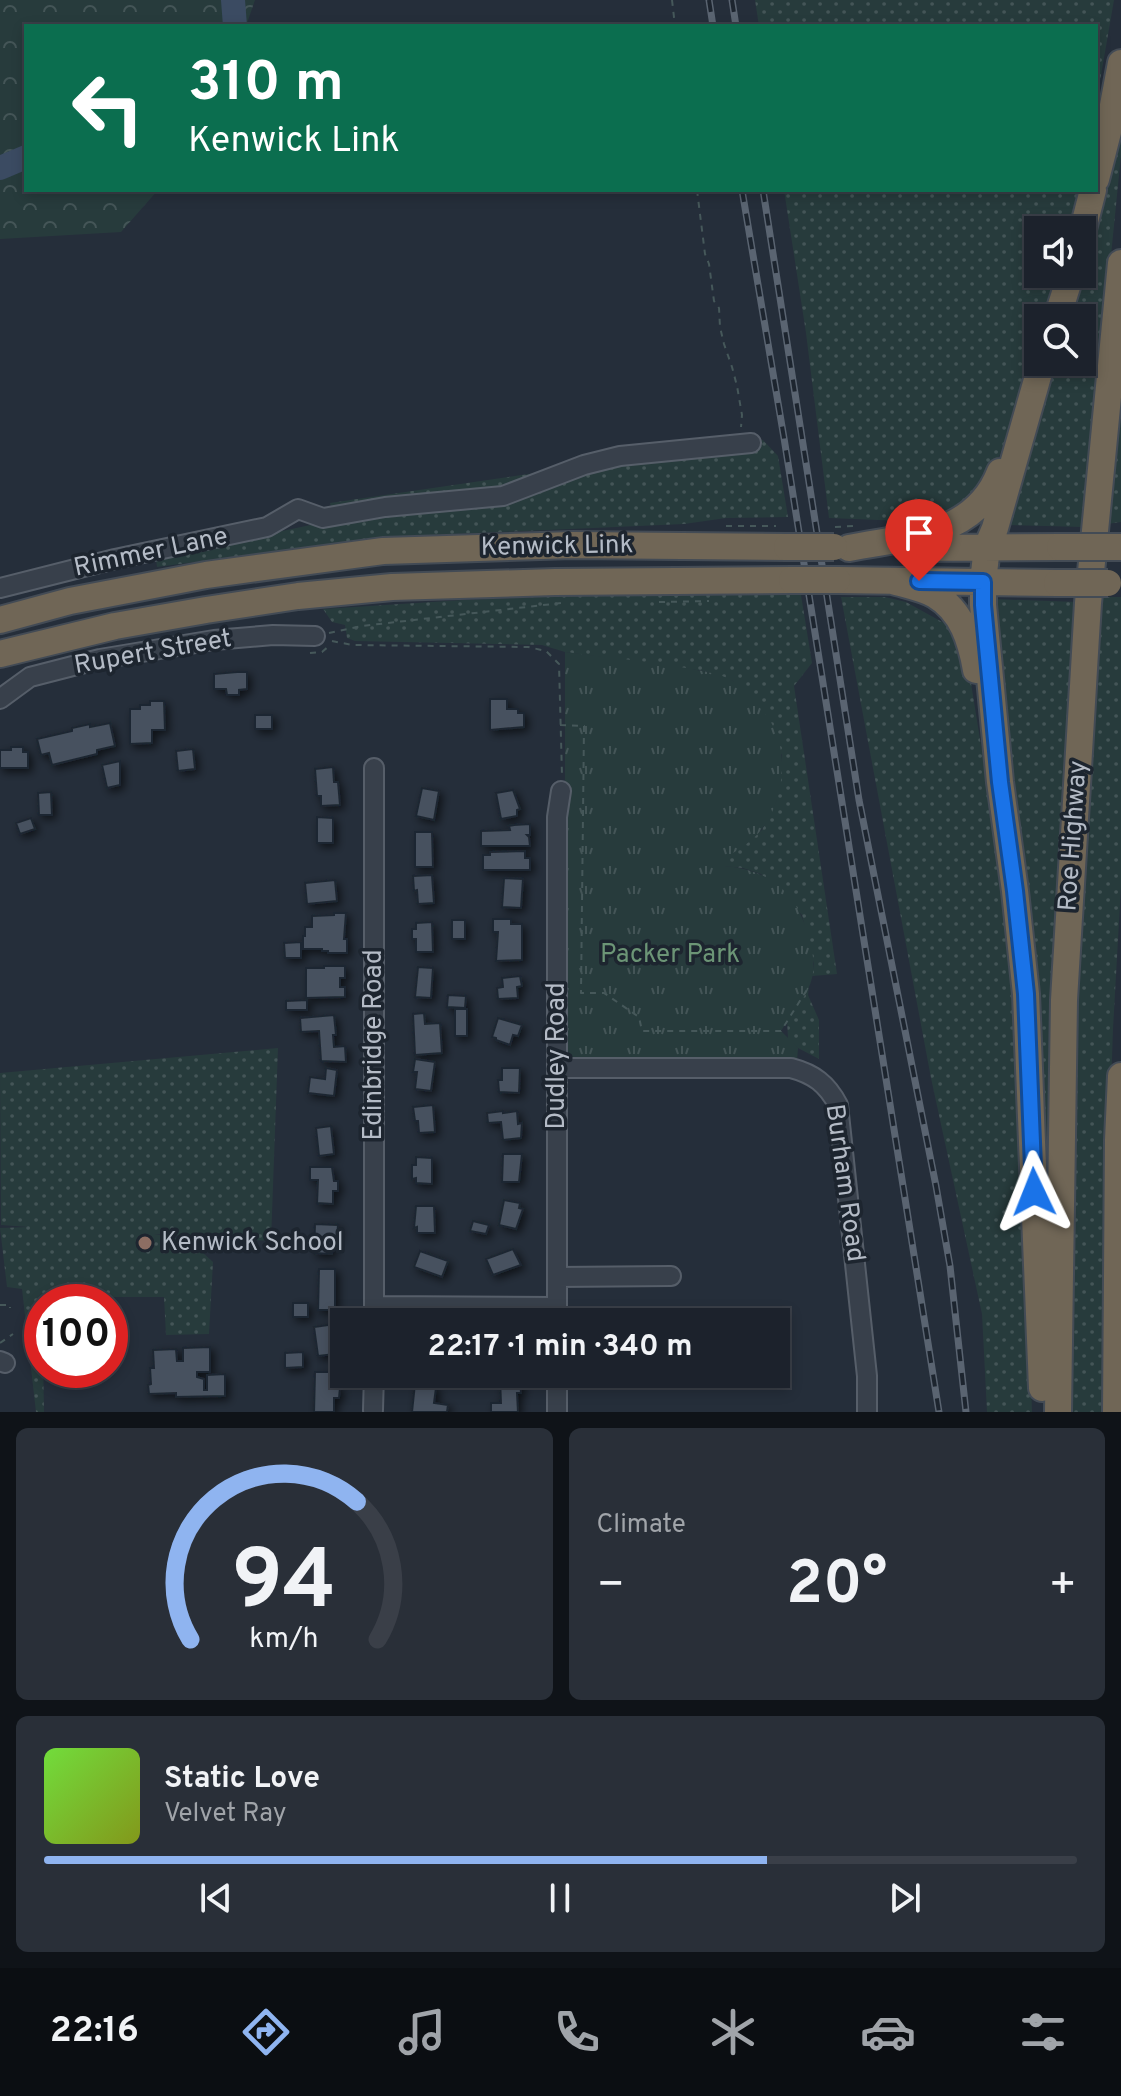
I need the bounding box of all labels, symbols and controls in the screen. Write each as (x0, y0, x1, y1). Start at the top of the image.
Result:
text: 310 m (188, 50, 344, 120)
icon: left (56, 56, 160, 160)
text: Kenwick Link (188, 119, 400, 165)
map controls (1024, 216, 1096, 376)
button: sound (1024, 216, 1096, 288)
button: search (1024, 304, 1096, 376)
pin (885, 499, 953, 581)
icon: arrive (897, 511, 941, 555)
street label: Rimmer Lane (71, 521, 231, 585)
street label: Kenwick Link (480, 529, 634, 565)
street label: Rupert Street (72, 623, 234, 683)
street label: Roe Highway (1052, 759, 1096, 913)
park label: Packer Park (600, 939, 740, 972)
street label: Edinbridge Road (358, 950, 391, 1141)
street label: Dudley Road (541, 982, 574, 1130)
street label: Burham Road (817, 1102, 871, 1264)
position arrow (992, 1150, 1076, 1234)
place label: Kenwick School (161, 1227, 344, 1260)
marker: Kenwick School (136, 1234, 154, 1252)
speed limit sign: 100 (24, 1284, 128, 1388)
text: 22:17 · 1 min · 340 m (428, 1329, 692, 1366)
text: Climate (597, 1509, 686, 1542)
text: 94 (232, 1533, 337, 1638)
text: 20° (786, 1549, 887, 1625)
text: − (597, 1559, 625, 1615)
text: + (1049, 1559, 1077, 1615)
text: km/h (250, 1622, 319, 1658)
text: Static Love (164, 1761, 320, 1798)
text: Velvet Ray (164, 1798, 287, 1831)
icon: previous (194, 1876, 238, 1920)
icon: pause (538, 1876, 582, 1920)
icon: next (883, 1876, 927, 1920)
icon: directions (238, 2004, 294, 2060)
icon: music (394, 2004, 450, 2060)
icon: phone (549, 2004, 605, 2060)
icon: climate (705, 2004, 761, 2060)
icon: car (860, 2004, 916, 2060)
icon: filters (1015, 2004, 1071, 2060)
text: 22:16 (50, 2009, 139, 2055)

